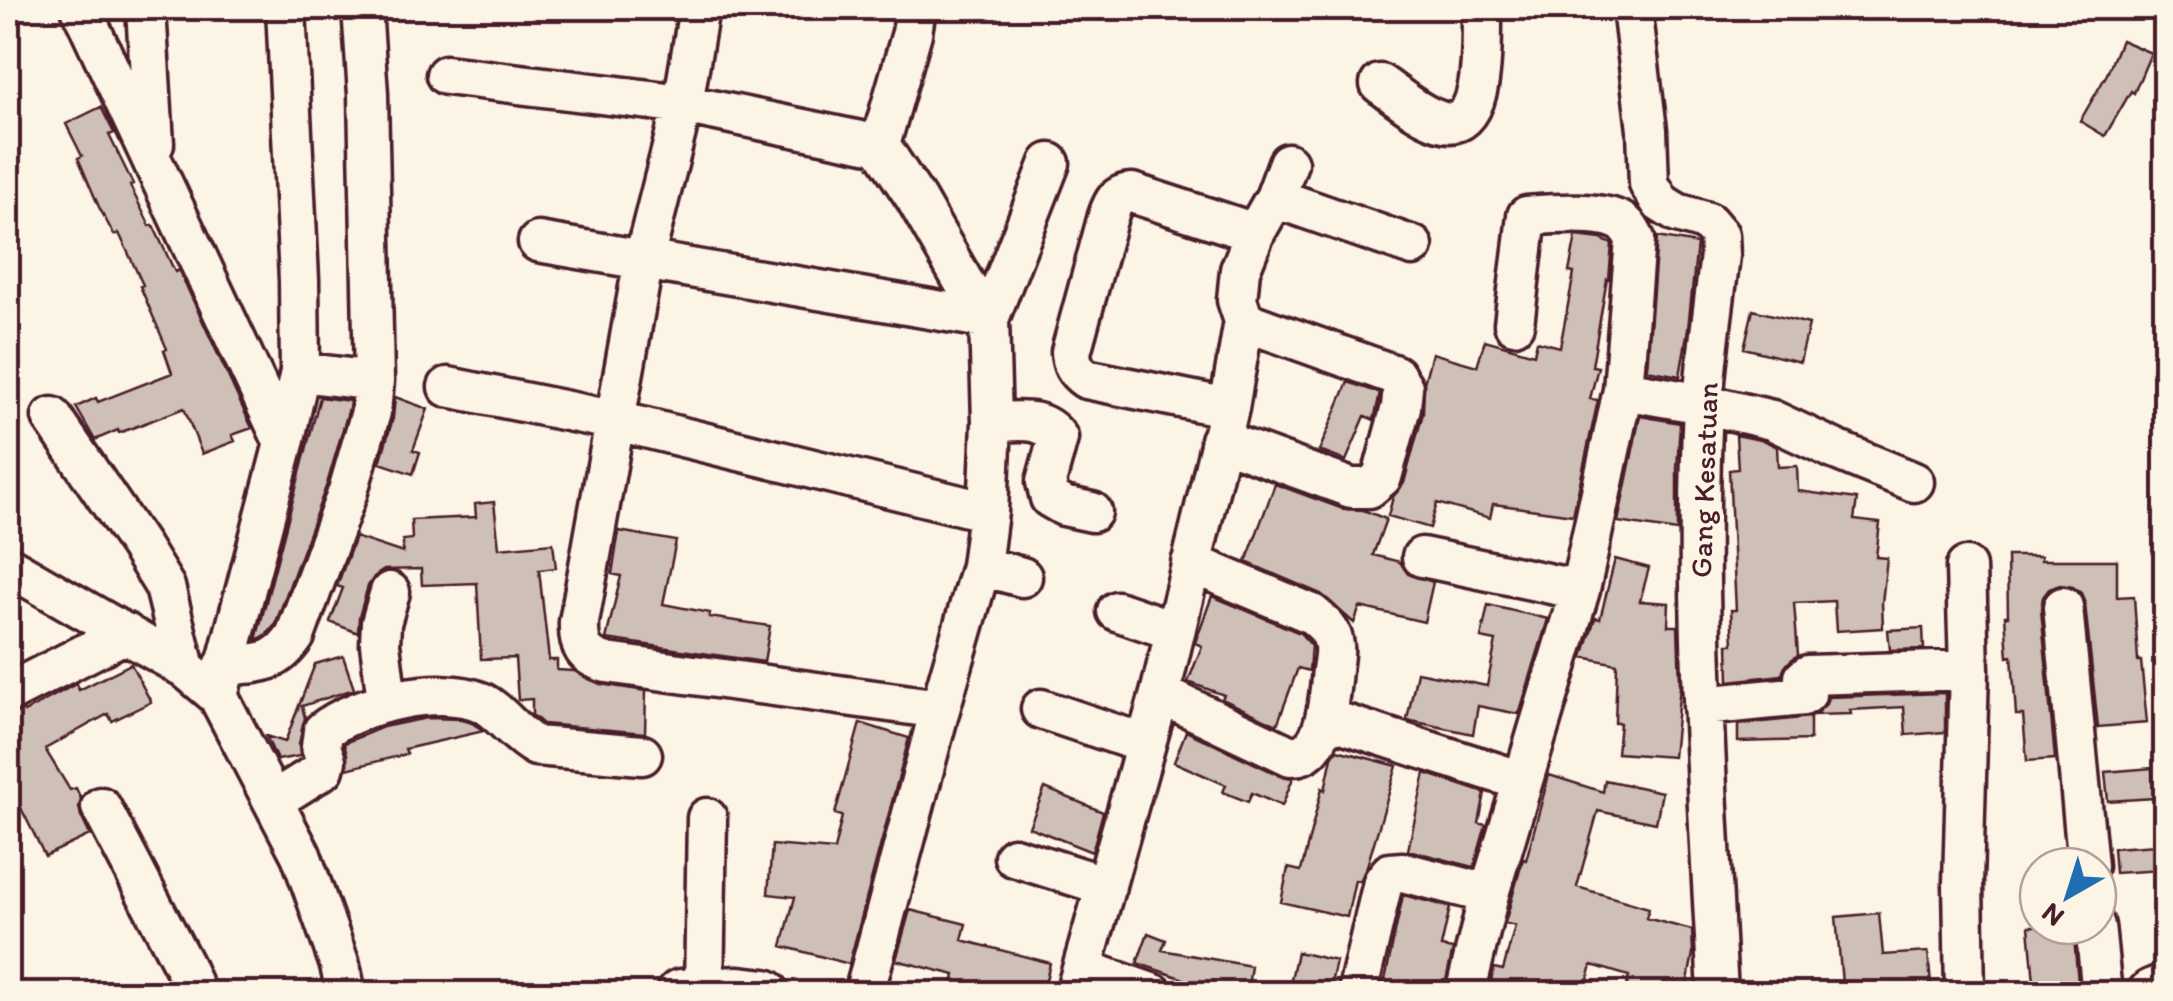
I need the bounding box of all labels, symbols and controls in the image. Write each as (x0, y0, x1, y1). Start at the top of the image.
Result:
street label: Gang Kesatuan (1682, 381, 1726, 579)
north arrow (2018, 846, 2118, 946)
text: N (2034, 896, 2070, 935)

